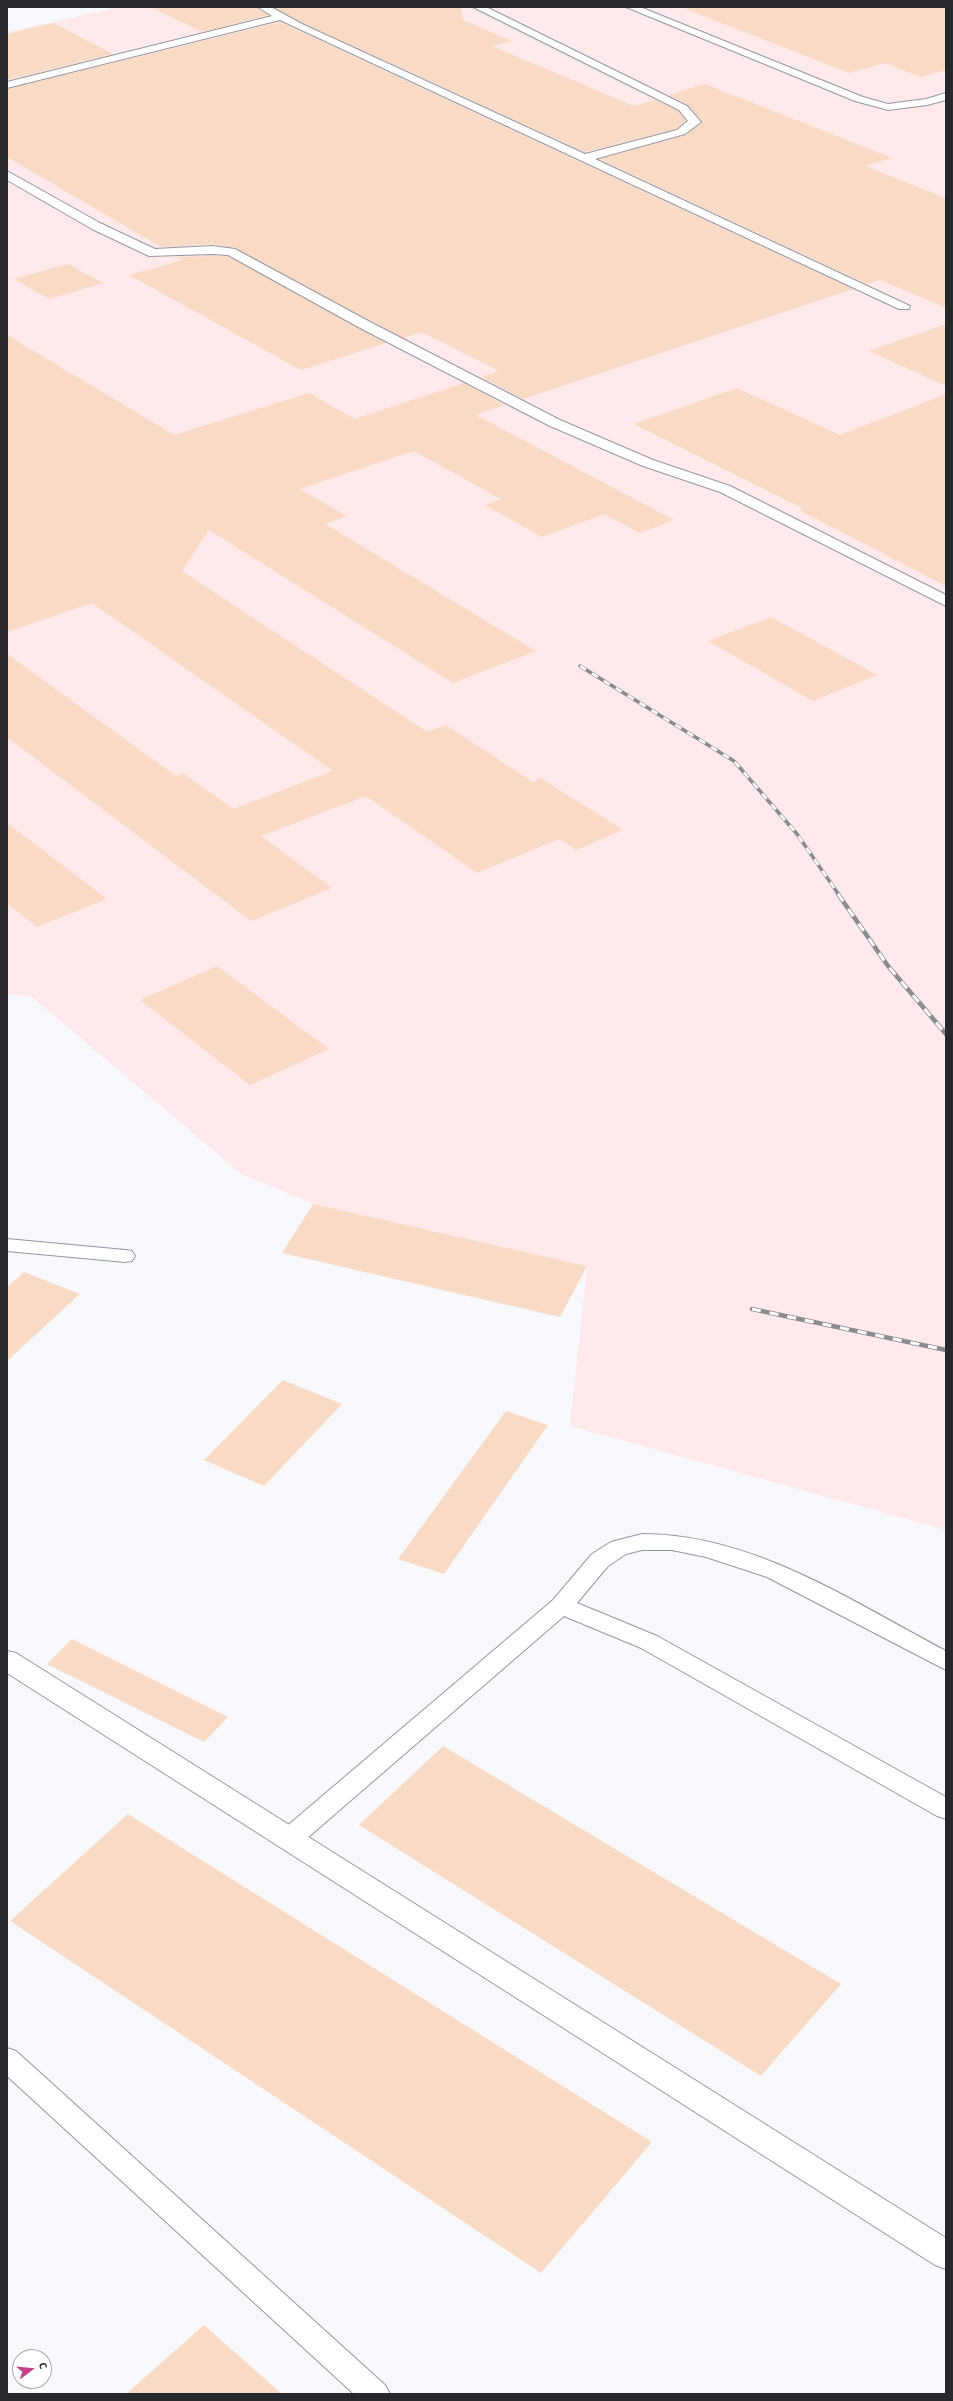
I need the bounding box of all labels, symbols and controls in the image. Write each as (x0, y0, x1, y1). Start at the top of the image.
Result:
north arrow (12, 2349, 52, 2389)
text: С (37, 2361, 49, 2370)

